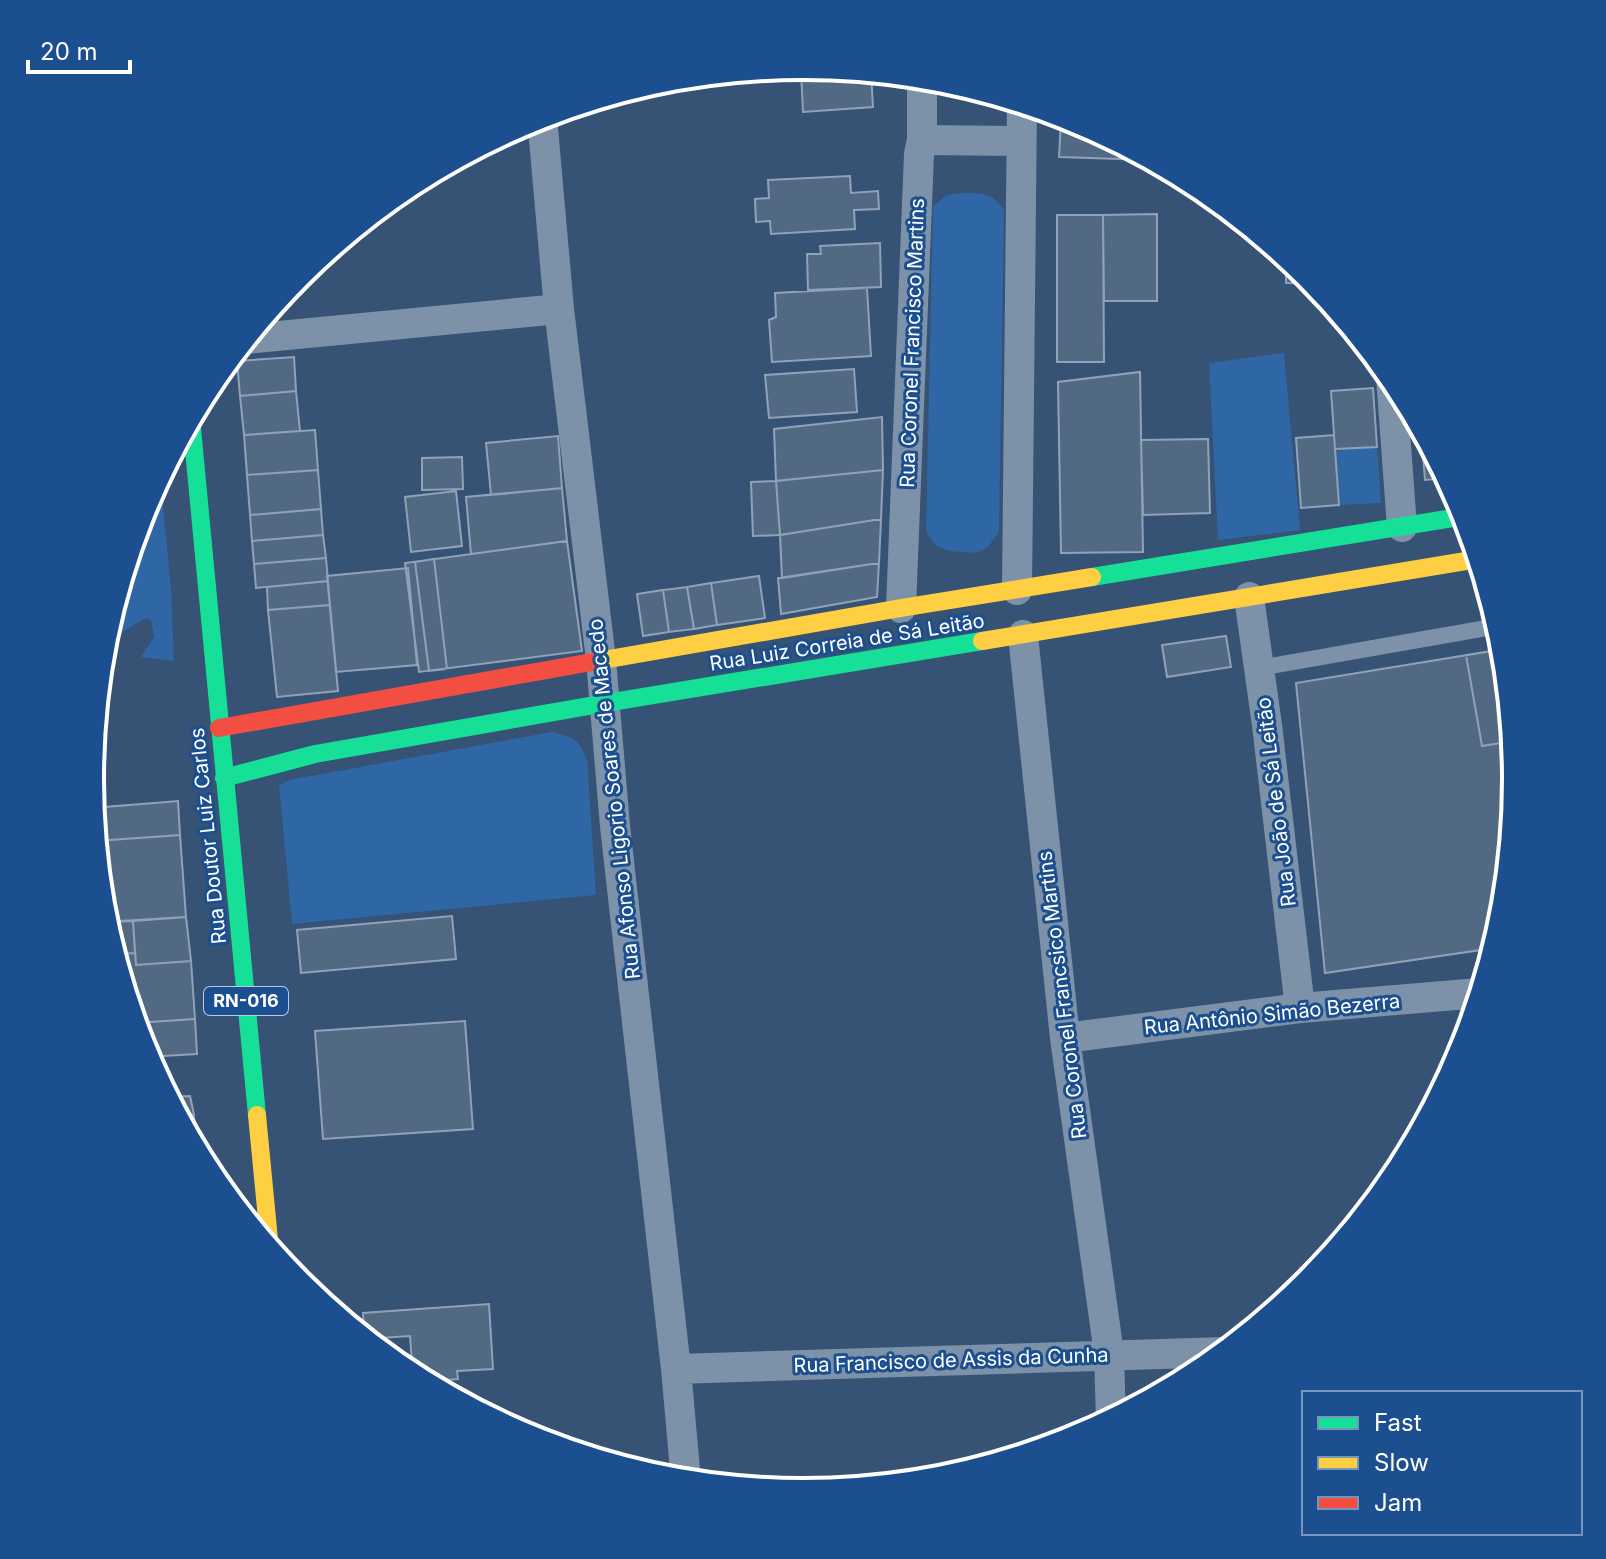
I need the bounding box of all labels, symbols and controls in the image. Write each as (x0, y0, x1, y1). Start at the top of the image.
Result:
scale bar (28, 24, 130, 74)
text: 20 m (40, 37, 98, 66)
street label: Rua Coronel Francisco Martins (895, 198, 929, 488)
street label: Rua Luiz Correia de Sá Leitão (708, 608, 986, 676)
street label: Rua Afonso Ligorio Soares de Macedo (583, 618, 645, 980)
street label: Rua João de Sá Leitão (1251, 696, 1301, 908)
street label: Rua Doutor Luiz Carlos (185, 727, 231, 945)
street label: Rua Coronel Francsico Martins (1032, 850, 1092, 1140)
road number: RN-016 (204, 987, 288, 1015)
street label: Rua Antônio Simão Bezerra (1143, 989, 1401, 1039)
street label: Rua Francisco de Assis da Cunha (793, 1343, 1109, 1377)
legend (1302, 1391, 1582, 1535)
text: Fast (1374, 1408, 1422, 1437)
text: Slow (1374, 1448, 1429, 1477)
text: Jam (1374, 1488, 1422, 1517)

